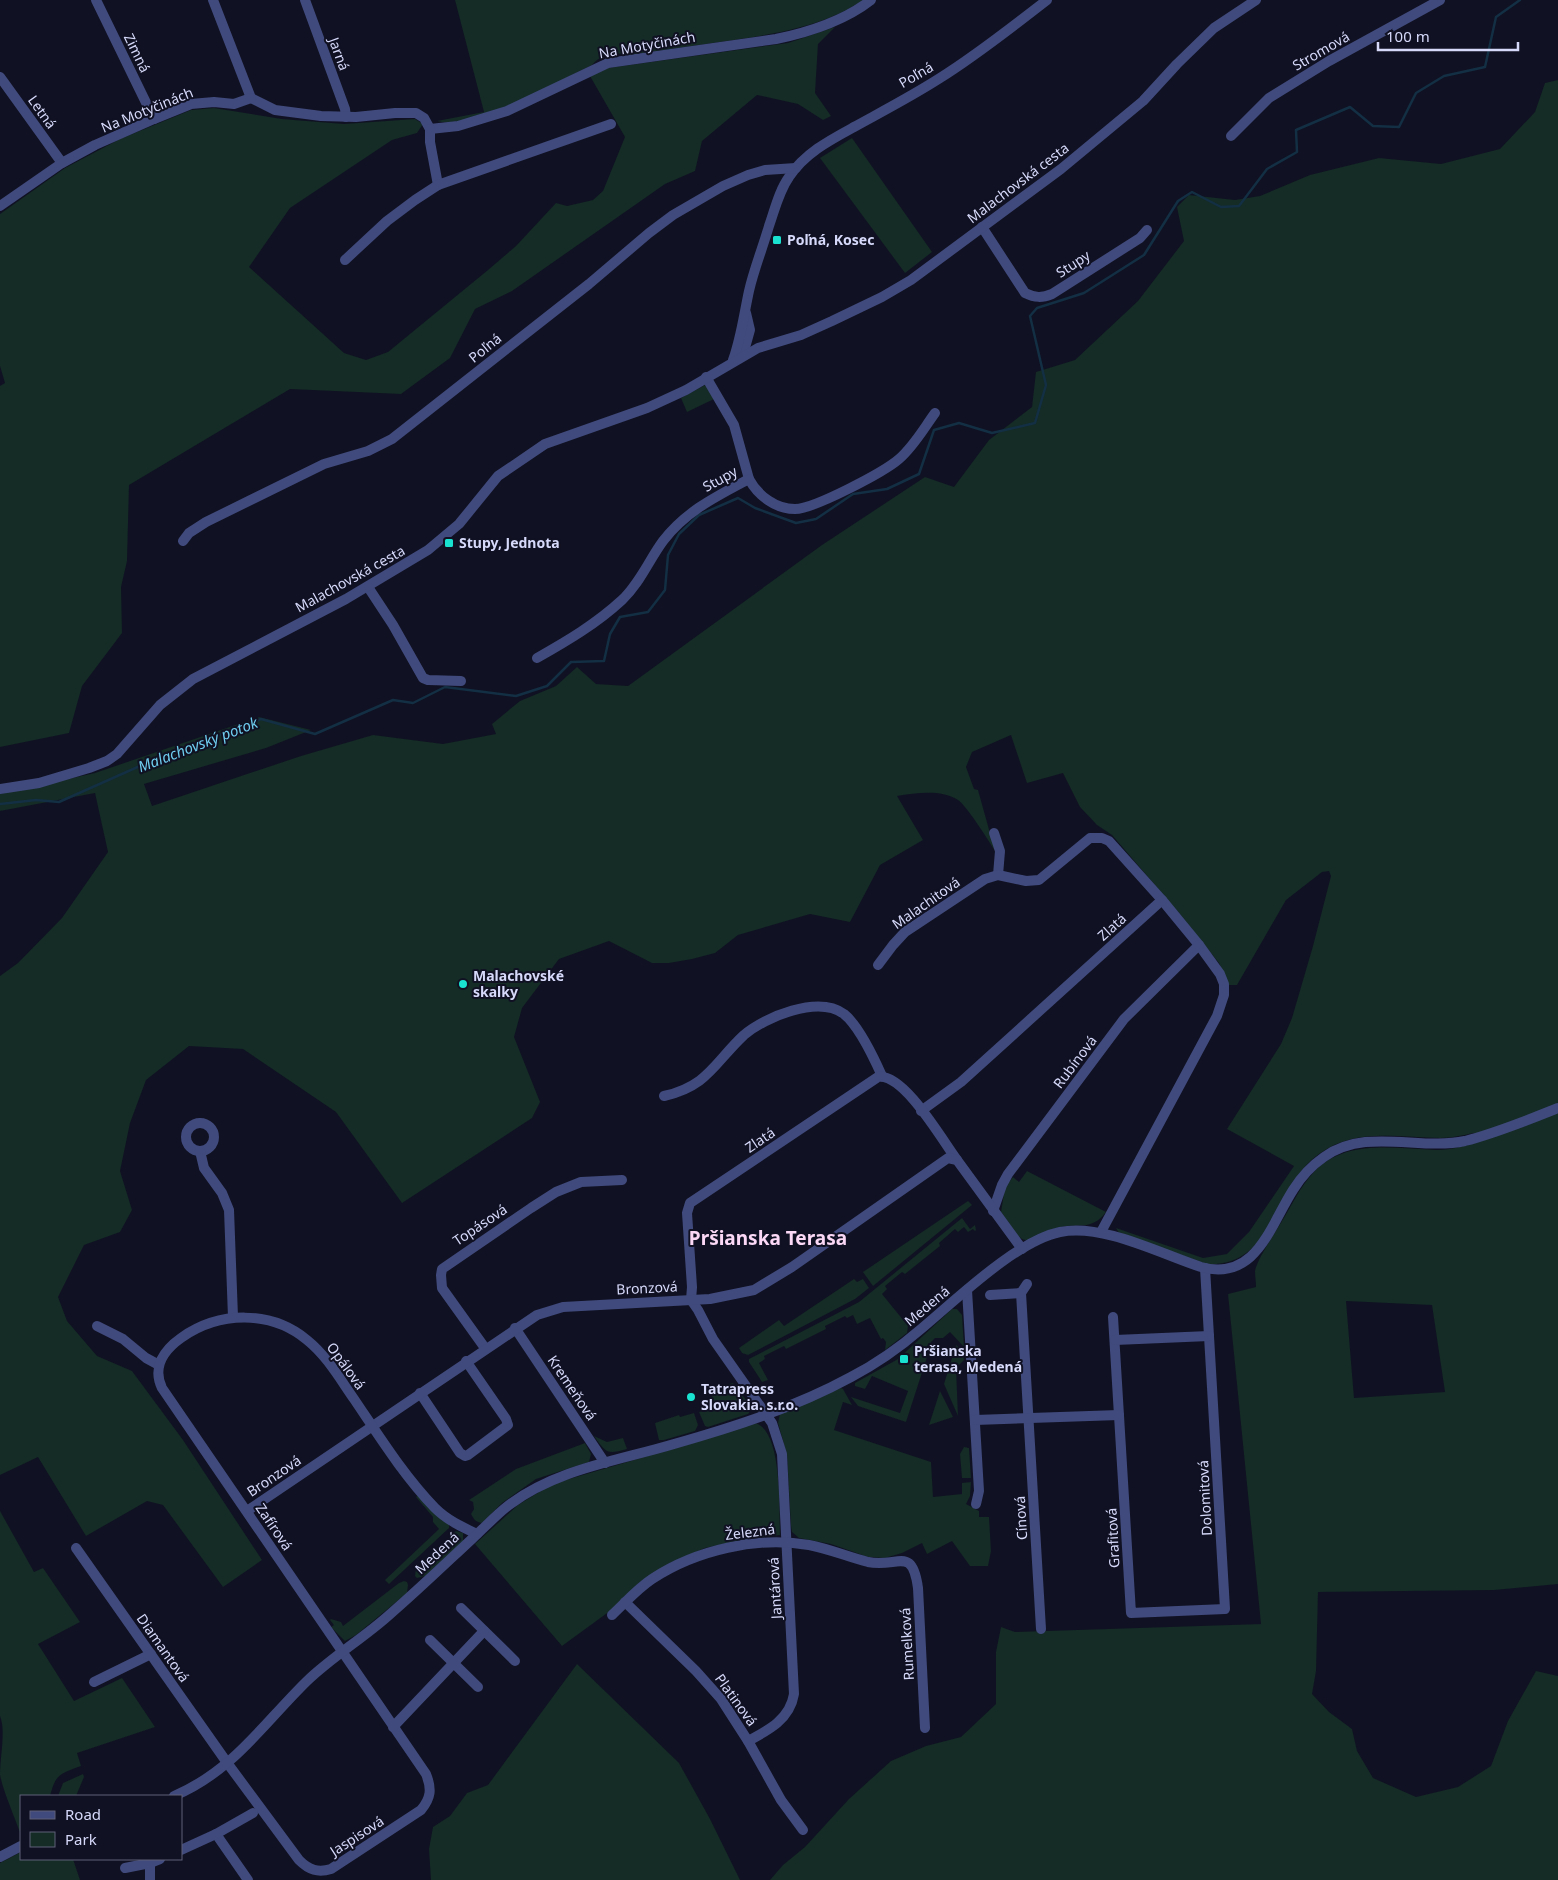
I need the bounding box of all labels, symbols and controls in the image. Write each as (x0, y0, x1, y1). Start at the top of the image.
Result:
scale bar (1378, 20, 1518, 52)
text: 100 m (1386, 26, 1430, 46)
street label: Na Motyčinách (597, 27, 697, 62)
street label: Stromová (1289, 27, 1353, 75)
street label: Zimná (120, 30, 155, 75)
street label: Jarná (324, 33, 354, 73)
street label: Poľná (895, 57, 937, 92)
street label: Na Motyčinách (98, 82, 196, 137)
street label: Letná (24, 91, 61, 132)
street label: Malachovská cesta (963, 138, 1072, 227)
place label: Poľná, Kosec (787, 230, 874, 249)
marker: Poľná, Kosec (771, 234, 783, 246)
street label: Stupy (1052, 245, 1094, 282)
street label: Poľná (464, 329, 505, 367)
street label: Stupy (699, 461, 741, 496)
place label: Stupy, Jednota (459, 533, 560, 552)
marker: Stupy, Jednota (443, 537, 455, 549)
street label: Malachovská cesta (292, 541, 408, 617)
water label: Malachovský potok (135, 712, 261, 776)
street label: Malachitová (888, 872, 964, 933)
street label: Zlatá (1093, 909, 1130, 945)
place label: Malachovské skalky (473, 966, 564, 1001)
marker: Malachovské skalky (457, 978, 469, 990)
street label: Rubínová (1049, 1031, 1101, 1092)
street label: Zlatá (741, 1123, 778, 1157)
street label: Topásová (449, 1199, 511, 1250)
district label: Pršianska Terasa (689, 1225, 847, 1251)
street label: Bronzová (616, 1276, 678, 1299)
street label: Medená (900, 1281, 953, 1330)
street label: Opálová (323, 1338, 370, 1393)
place label: Pršianska terasa, Medená (914, 1341, 1022, 1376)
street label: Kremeňová (544, 1351, 601, 1424)
marker: Pršianska terasa, Medená (898, 1353, 910, 1365)
place label: Tatrapress Slovakia. s.r.o. (701, 1379, 798, 1414)
marker: Tatrapress Slovakia. s.r.o. (685, 1391, 697, 1403)
street label: Bronzová (243, 1451, 305, 1501)
street label: Dolomitová (1193, 1460, 1216, 1536)
street label: Cínová (1010, 1495, 1031, 1541)
street label: Zafírová (252, 1499, 297, 1554)
street label: Grafitová (1101, 1507, 1124, 1569)
street label: Železná (724, 1519, 776, 1544)
street label: Medená (411, 1527, 463, 1578)
street label: Jantárová (763, 1557, 786, 1621)
street label: Rumelková (895, 1607, 918, 1681)
street label: Diamantová (133, 1610, 194, 1686)
street label: Platinová (711, 1670, 762, 1730)
legend (20, 1795, 182, 1860)
text: Road (65, 1804, 101, 1824)
street label: Jaspisová (325, 1811, 387, 1861)
text: Park (65, 1829, 97, 1849)

